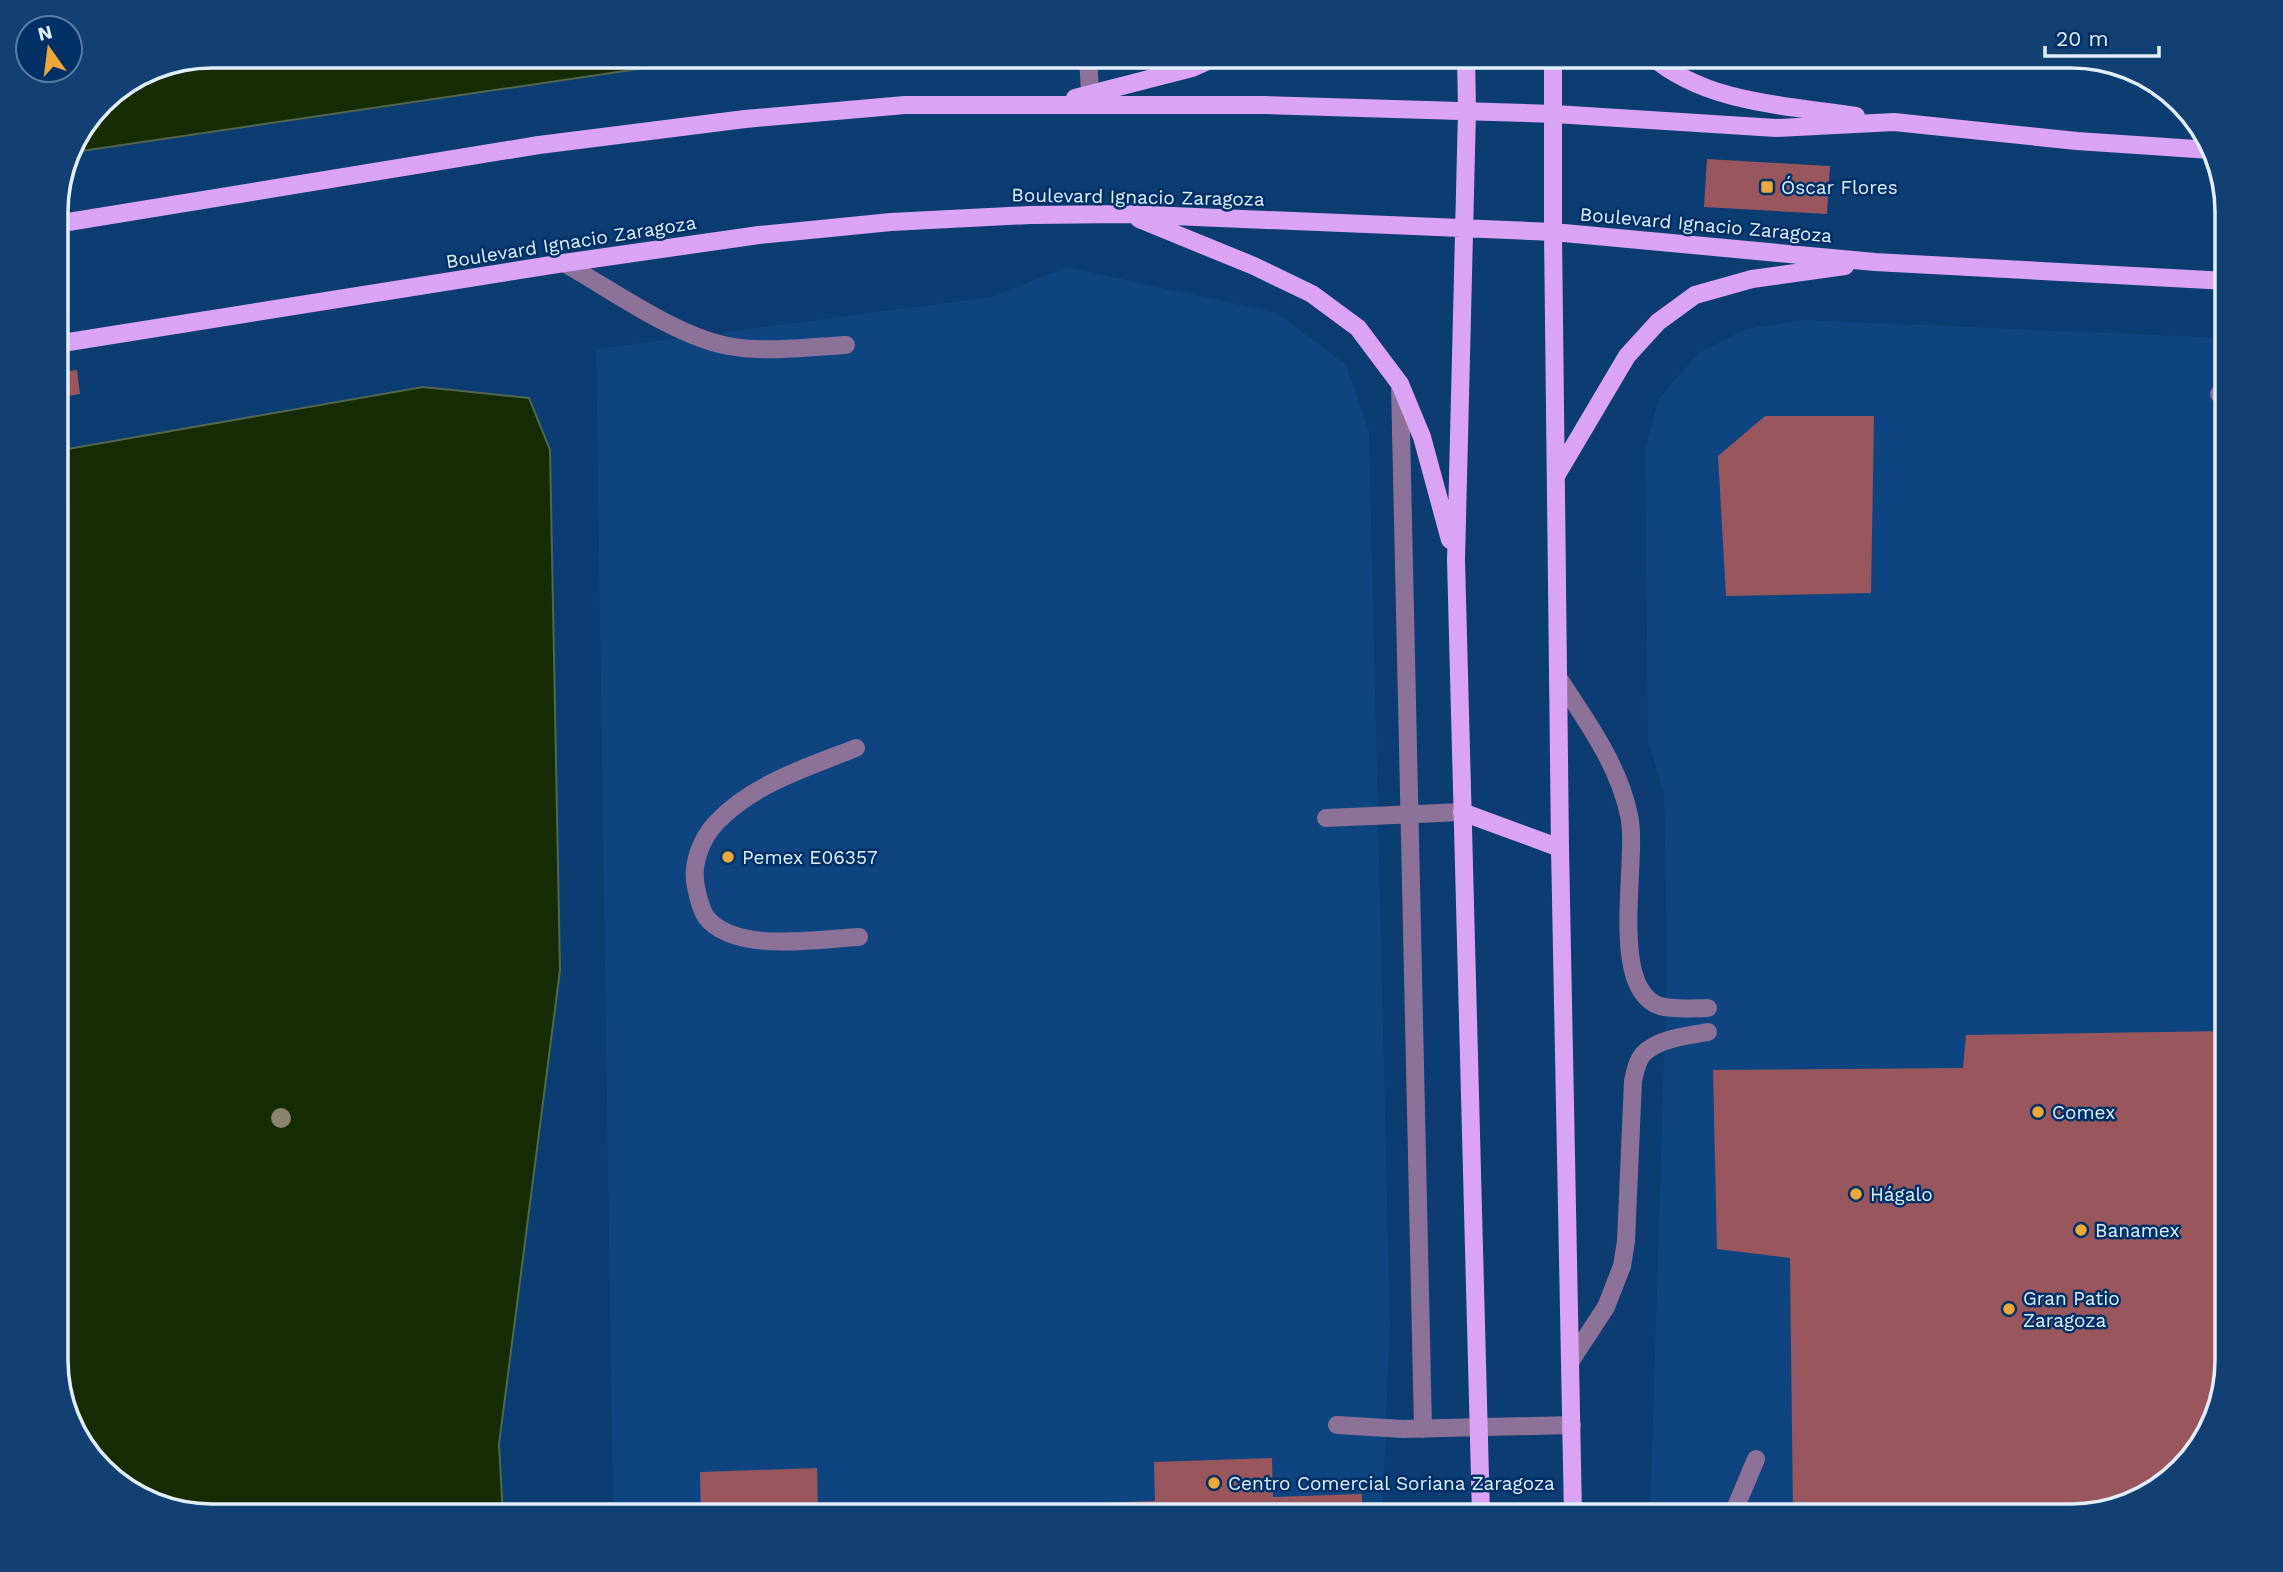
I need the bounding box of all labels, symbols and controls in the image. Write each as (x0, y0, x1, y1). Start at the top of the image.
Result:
north arrow (14, 14, 84, 84)
scale bar (2045, 14, 2159, 58)
text: N (35, 20, 55, 46)
text: 20 m (2056, 26, 2108, 51)
place label: Óscar Flores (1781, 176, 1898, 199)
marker: Óscar Flores (1759, 179, 1775, 195)
street label: Boulevard Ignacio Zaragoza (1011, 183, 1265, 211)
street label: Boulevard Ignacio Zaragoza (1579, 203, 1833, 248)
street label: Boulevard Ignacio Zaragoza (444, 211, 698, 273)
place label: Pemex E06357 (742, 846, 878, 869)
marker: Pemex E06357 (720, 849, 736, 865)
place label: Comex (2052, 1101, 2115, 1124)
marker: Comex (2030, 1104, 2046, 1120)
place label: Hágalo (1870, 1183, 1933, 1206)
marker: Hágalo (1848, 1186, 1864, 1202)
place label: Banamex (2095, 1219, 2180, 1242)
marker: Banamex (2073, 1222, 2089, 1238)
place label: Gran Patio Zaragoza (2023, 1287, 2120, 1332)
marker: Gran Patio Zaragoza (2001, 1301, 2017, 1317)
place label: Centro Comercial Soriana Zaragoza (1228, 1472, 1555, 1495)
marker: Centro Comercial Soriana Zaragoza (1206, 1475, 1222, 1491)

